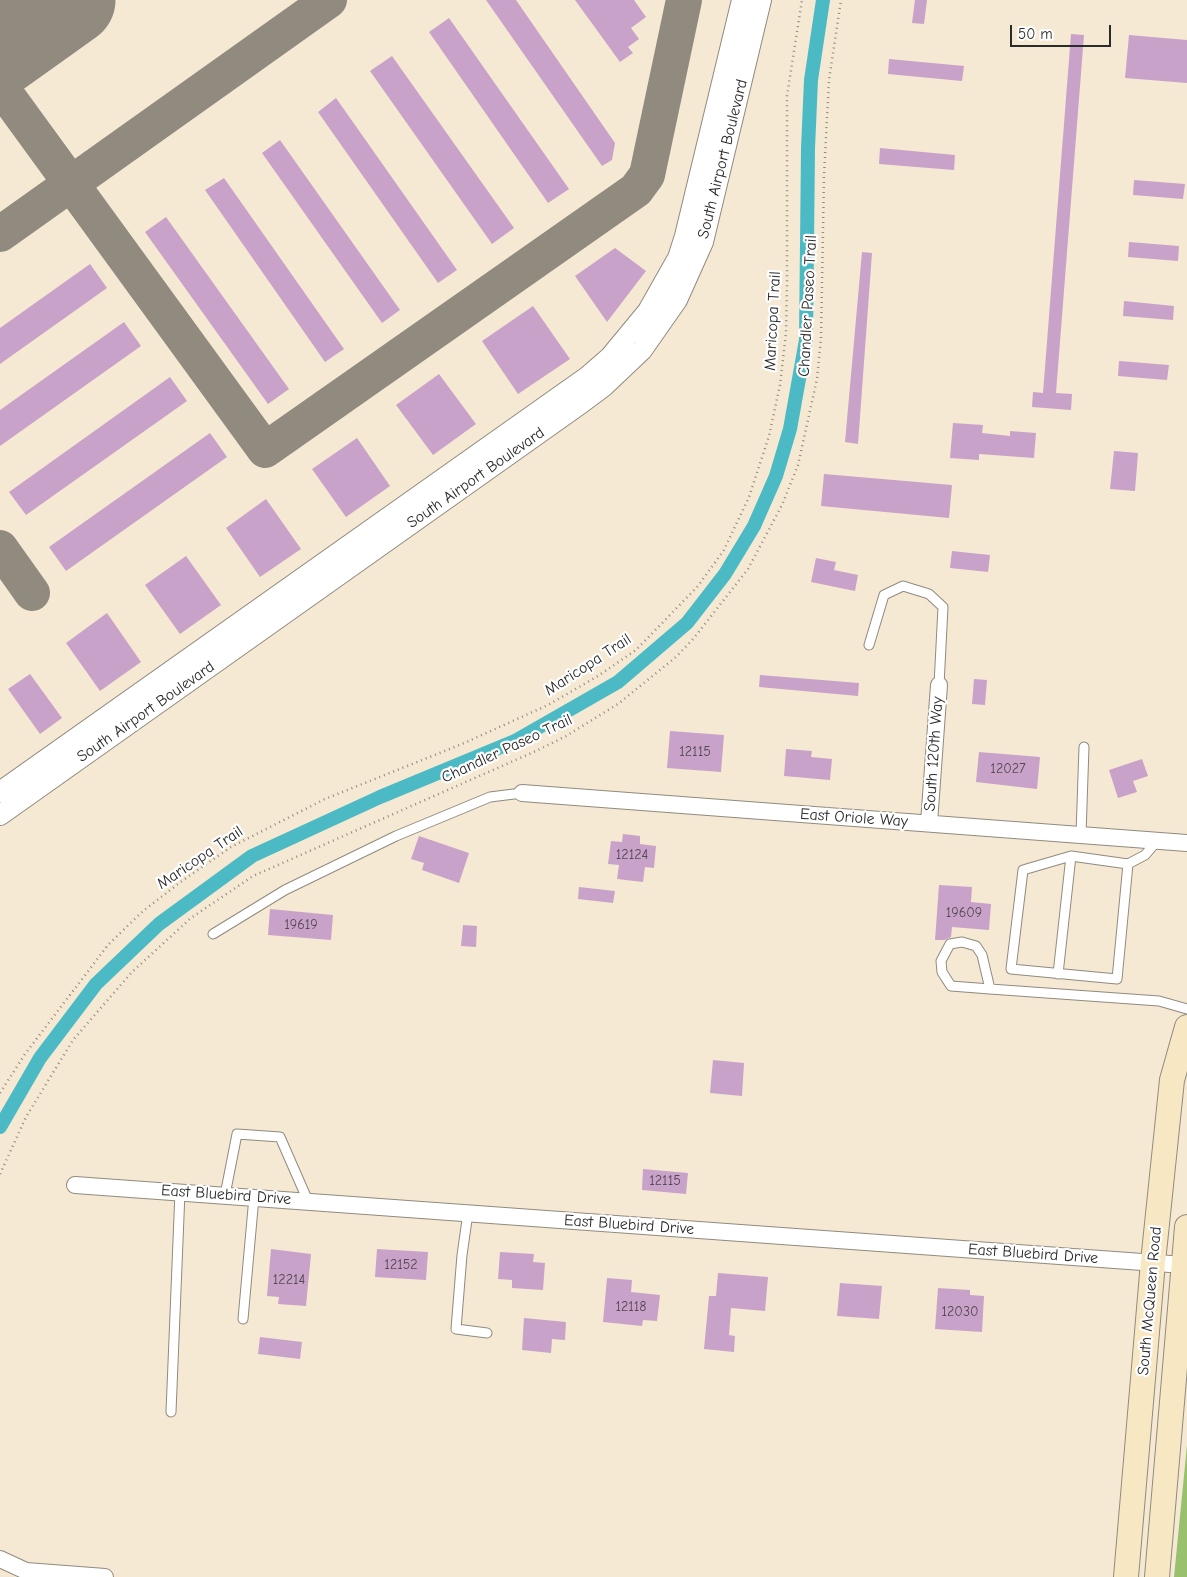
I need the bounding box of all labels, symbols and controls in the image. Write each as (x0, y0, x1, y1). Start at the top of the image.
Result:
scale bar (1012, 15, 1113, 47)
text: 50 m (1018, 25, 1053, 43)
street label: South Airport Boulevard (694, 77, 752, 241)
street label: Chandler Paseo Trail (795, 235, 821, 377)
street label: Maricopa Trail (761, 271, 785, 371)
street label: South Airport Boulevard (404, 423, 548, 533)
street label: Maricopa Trail (541, 630, 635, 700)
street label: South Airport Boulevard (74, 657, 218, 767)
street label: South 120th Way (920, 696, 948, 812)
street label: Chandler Paseo Trail (439, 710, 575, 788)
house number: 12115 (679, 744, 711, 760)
house number: 12027 (990, 761, 1026, 777)
street label: East Oriole Way (799, 805, 909, 831)
street label: Maricopa Trail (153, 822, 247, 894)
house number: 12124 (616, 847, 648, 863)
house number: 19609 (946, 905, 982, 921)
house number: 19619 (284, 917, 318, 933)
house number: 12115 (649, 1173, 681, 1189)
street label: East Bluebird Drive (160, 1181, 292, 1209)
street label: East Bluebird Drive (563, 1211, 695, 1239)
street label: South McQueen Road (1134, 1226, 1166, 1376)
street label: East Bluebird Drive (967, 1240, 1099, 1268)
house number: 12152 (384, 1257, 418, 1273)
house number: 12214 (273, 1272, 305, 1288)
house number: 12118 (615, 1299, 647, 1315)
house number: 12030 (941, 1304, 979, 1320)

